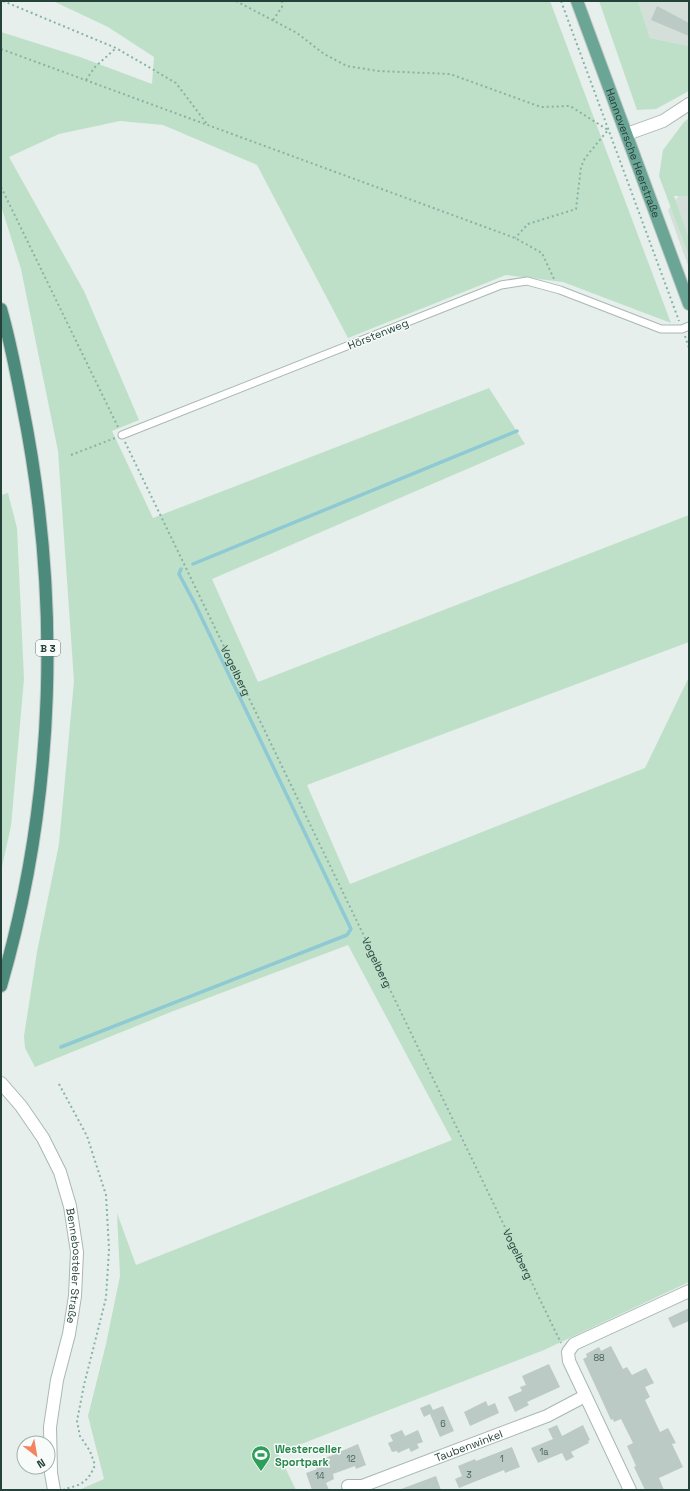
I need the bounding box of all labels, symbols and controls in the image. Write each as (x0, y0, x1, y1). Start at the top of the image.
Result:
street label: Hannoversche Heerstraße (603, 86, 664, 220)
street label: Hörstenweg (346, 316, 410, 352)
road number: B 3 (36, 640, 60, 656)
street label: Vogelberg (218, 643, 254, 698)
street label: Vogelberg (359, 935, 395, 990)
street label: Bennebosteler Straße (63, 1207, 84, 1325)
street label: Vogelberg (500, 1227, 536, 1281)
house number: 88 (593, 1352, 605, 1364)
house number: 6 (440, 1418, 446, 1430)
street label: Taubenwinkel (433, 1426, 505, 1465)
north arrow (16, 1435, 56, 1475)
place label: Westerceller Sportpark (275, 1442, 342, 1469)
sports icon: Westerceller Sportpark (250, 1444, 272, 1472)
house number: 1a (540, 1446, 548, 1458)
house number: 12 (346, 1453, 356, 1465)
house number: 1 (500, 1453, 504, 1465)
text: N (34, 1456, 48, 1471)
house number: 3 (466, 1469, 472, 1481)
house number: 14 (315, 1470, 325, 1482)

